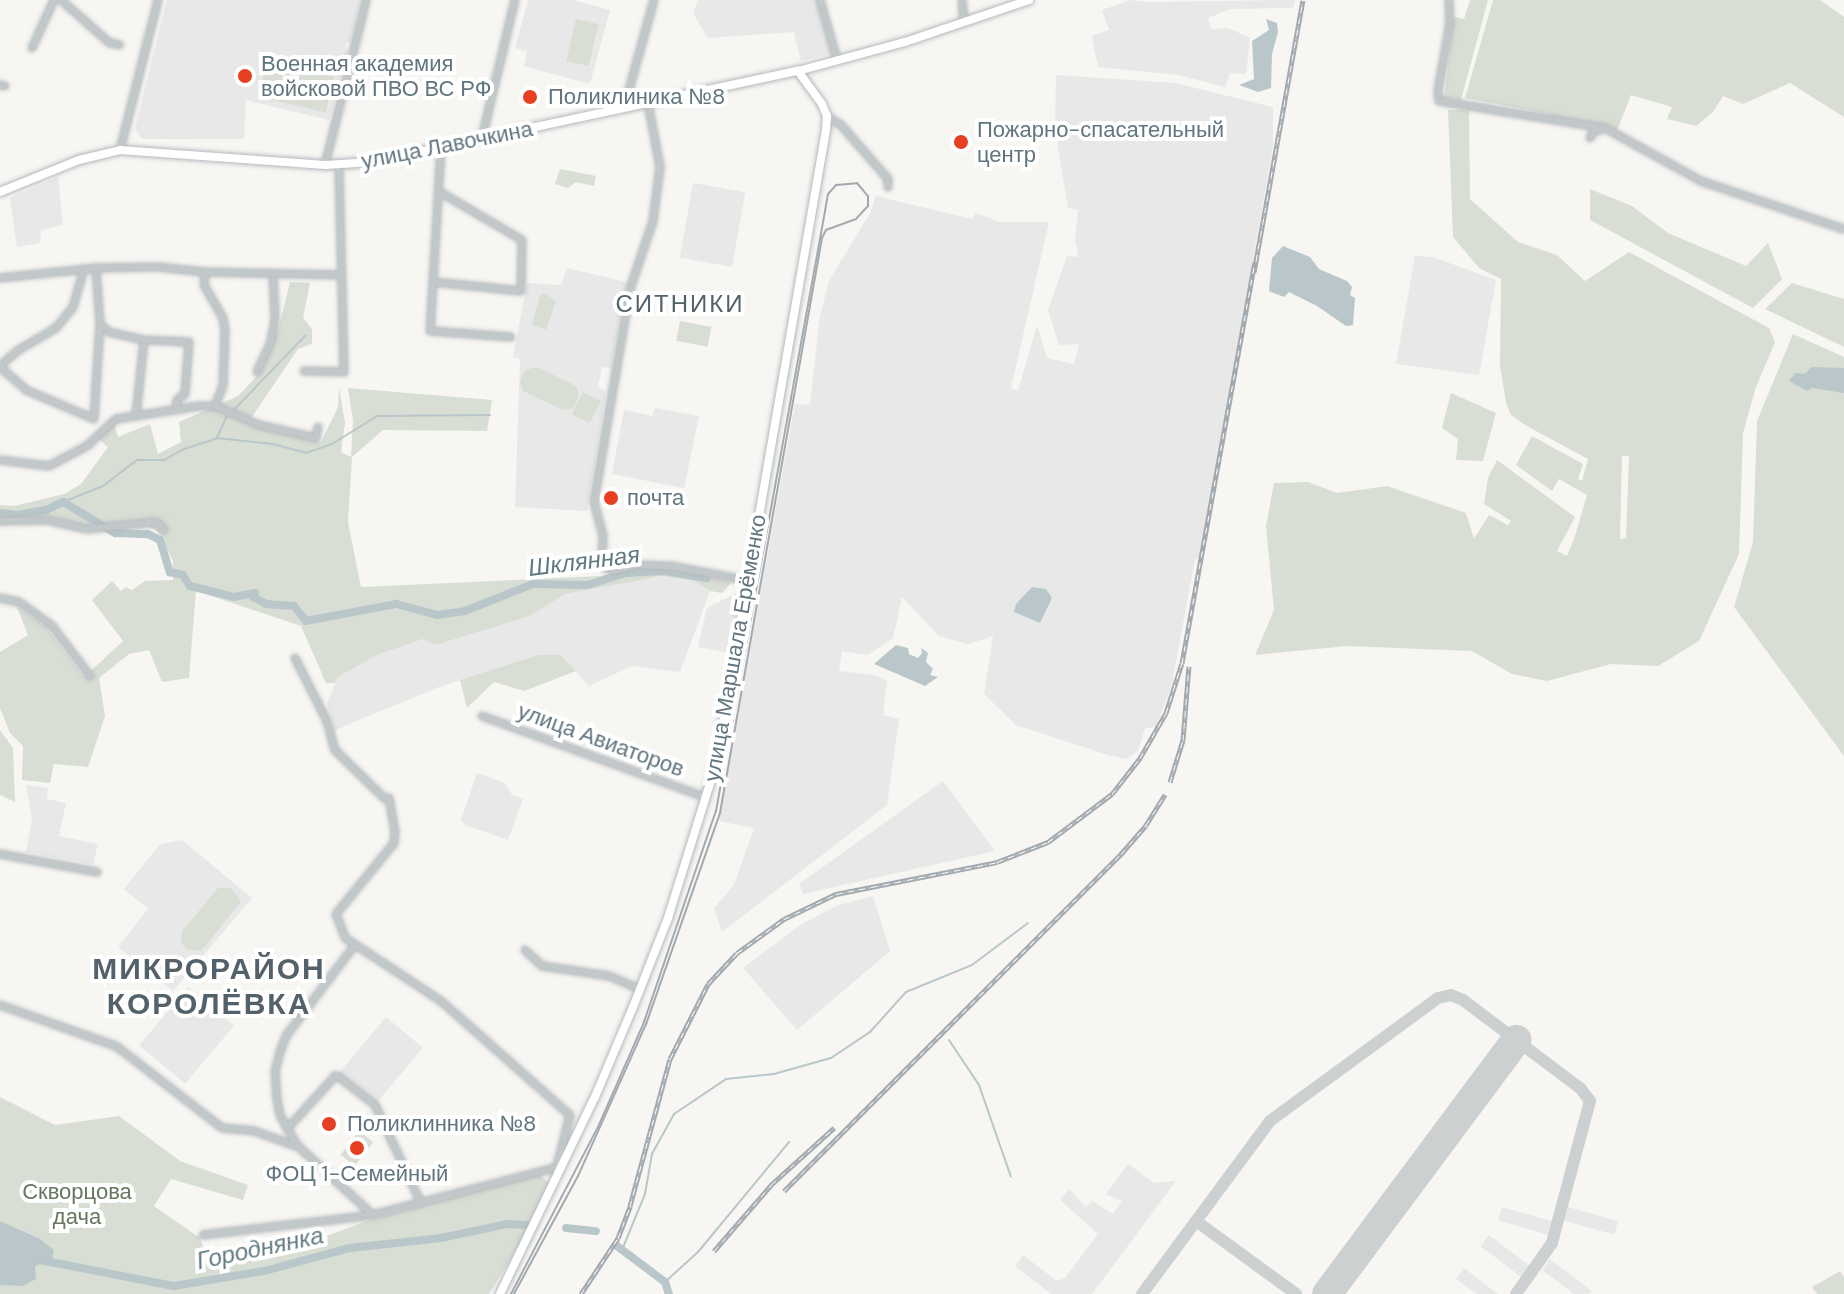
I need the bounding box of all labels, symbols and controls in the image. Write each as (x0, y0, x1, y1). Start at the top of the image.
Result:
place label: Военная академия войсковой ПВО ВС РФ (261, 50, 491, 102)
marker: Военная академия войсковой ПВО ВС РФ (236, 67, 254, 85)
place label: Поликлиника №8 (548, 84, 725, 110)
marker: Поликлиника №8 (519, 86, 541, 108)
street label: улица Лавочкина (359, 115, 535, 175)
place label: Пожарно-спасательный центр (977, 116, 1224, 168)
marker: Пожарно-спасательный центр (952, 133, 970, 151)
district label: СИТНИКИ (615, 290, 745, 318)
place label: почта (627, 485, 684, 511)
marker: почта (602, 489, 620, 507)
street label: улица Маршала Ерёменко (698, 512, 772, 784)
water label: Шклянная (526, 540, 642, 582)
street label: улица Авиаторов (514, 698, 688, 782)
district label: МИКРОРАЙОН КОРОЛЁВКА (92, 951, 326, 1022)
place label: Поликлинника №8 (347, 1111, 536, 1137)
marker: Поликлинника №8 (318, 1113, 340, 1135)
marker: ФОЦ 1-Семейный (348, 1139, 366, 1157)
place label: ФОЦ 1-Семейный (266, 1161, 448, 1187)
park label: Скворцова дача (22, 1178, 132, 1230)
water label: Городнянка (194, 1221, 326, 1275)

